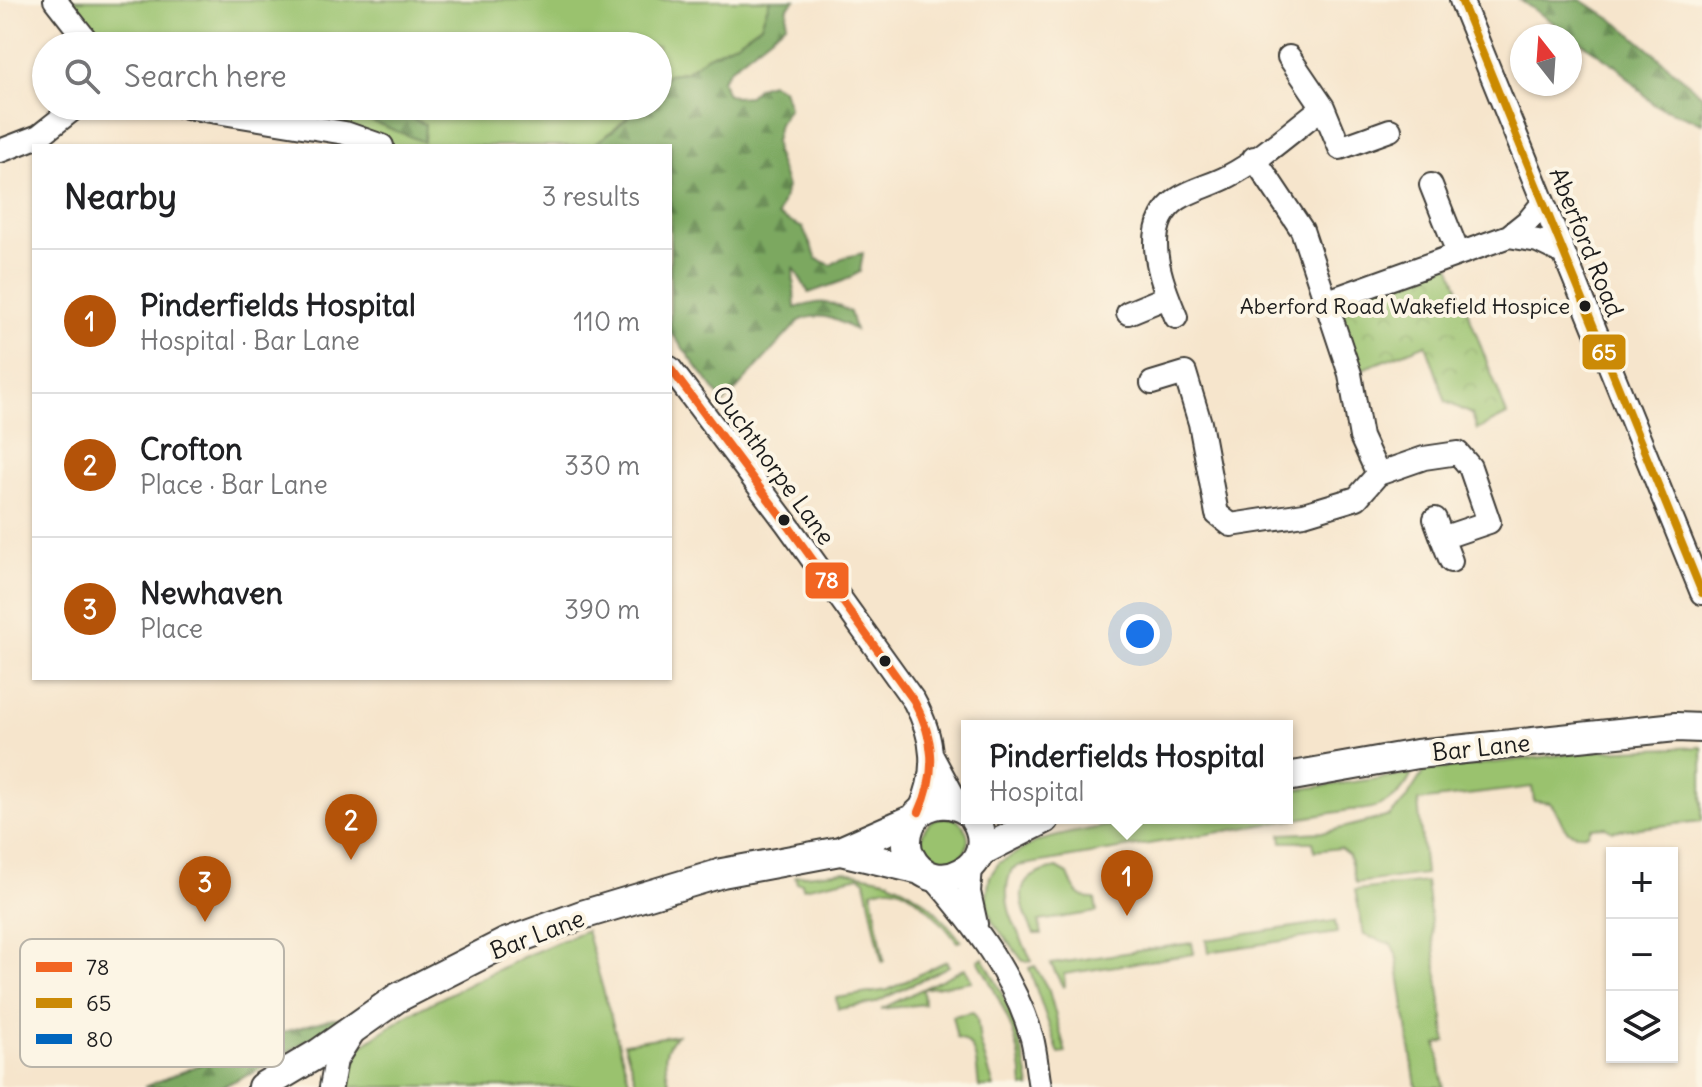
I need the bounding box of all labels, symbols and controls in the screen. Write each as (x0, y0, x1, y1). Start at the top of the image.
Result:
north arrow (1510, 24, 1582, 96)
search box (32, 32, 672, 120)
icon: search (60, 54, 104, 98)
text: Search here (124, 57, 287, 95)
street label: Aberford Road (1543, 163, 1631, 321)
text: Nearby (64, 175, 177, 218)
text: 3 results (542, 180, 640, 213)
text: Pinderfields Hospital (140, 286, 416, 324)
place label: Aberford Road Wakefield Hospice (1240, 292, 1570, 320)
marker: Aberford Road Wakefield Hospice (1577, 298, 1593, 314)
text: 1 (85, 305, 95, 338)
text: 110 m (573, 305, 640, 338)
text: Hospital · Bar Lane (140, 324, 360, 357)
line badge: 65 (1581, 333, 1627, 371)
text: 65 (1591, 338, 1617, 366)
street label: Ouchthorpe Lane (706, 380, 842, 550)
text: Crofton (140, 430, 242, 468)
text: 2 (83, 449, 97, 482)
text: 330 m (564, 449, 640, 482)
text: Place · Bar Lane (140, 468, 328, 501)
unlabelled marker (776, 512, 792, 528)
line badge: 78 (804, 561, 850, 600)
text: 78 (815, 566, 839, 594)
text: Newhaven (140, 574, 283, 612)
text: 3 (83, 593, 97, 626)
text: 390 m (564, 593, 640, 626)
text: Place (140, 612, 203, 645)
your location (1120, 614, 1160, 654)
unlabelled marker (877, 653, 893, 669)
popup (961, 720, 1293, 824)
street label: Bar Lane (1431, 727, 1531, 767)
text: Pinderfields Hospital (989, 737, 1265, 775)
text: Hospital (989, 775, 1084, 808)
pin: 2 (325, 794, 377, 860)
map controls (1606, 847, 1678, 1063)
button: + (1606, 847, 1678, 919)
pin: 1 (1101, 850, 1153, 916)
pin: 3 (179, 856, 231, 922)
street label: Bar Lane (486, 902, 588, 966)
button: − (1606, 919, 1678, 991)
legend (20, 939, 284, 1067)
text: 78 (86, 953, 109, 981)
text: 65 (86, 989, 111, 1017)
button: layers (1606, 991, 1678, 1063)
text: 80 (86, 1025, 113, 1053)

